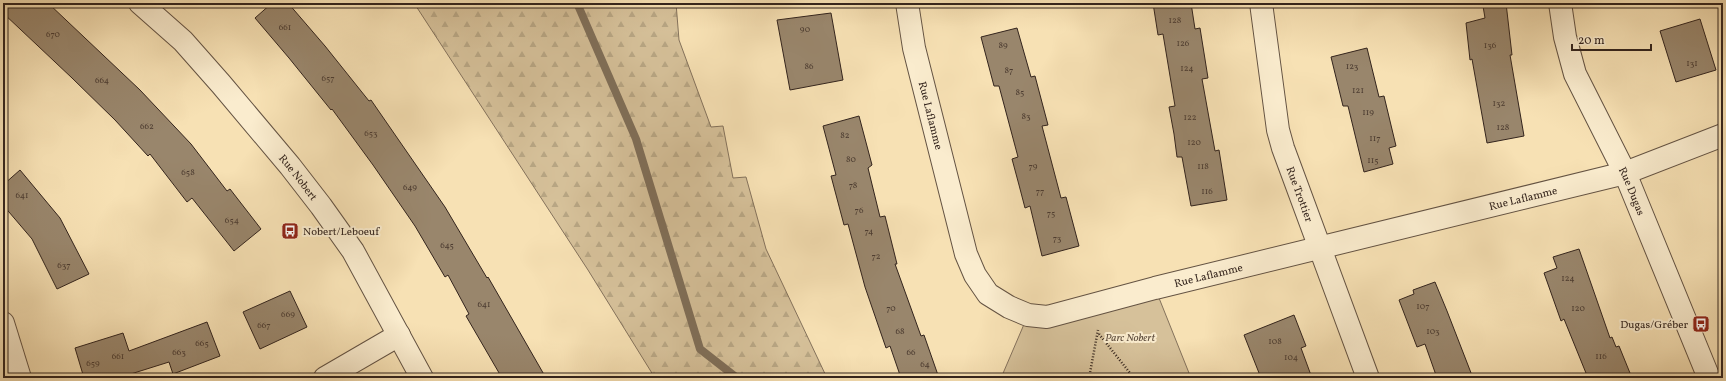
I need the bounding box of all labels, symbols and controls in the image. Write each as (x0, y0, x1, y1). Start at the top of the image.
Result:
house number: 128 (1169, 14, 1182, 27)
house number: 661 (279, 21, 291, 34)
house number: 90 (800, 23, 811, 36)
scale bar (1572, 26, 1651, 52)
house number: 670 (46, 28, 61, 41)
text: 20 m (1578, 33, 1605, 49)
house number: 126 (1177, 37, 1190, 50)
house number: 89 (998, 39, 1008, 52)
house number: 136 (1484, 39, 1497, 52)
house number: 131 (1686, 57, 1698, 70)
house number: 86 (804, 60, 814, 73)
house number: 123 (1346, 60, 1359, 73)
house number: 124 (1180, 62, 1194, 75)
house number: 87 (1005, 64, 1013, 77)
house number: 657 (321, 72, 335, 85)
house number: 664 (95, 74, 109, 87)
street label: Rue Laflamme (914, 80, 945, 151)
house number: 121 (1352, 84, 1364, 97)
house number: 85 (1016, 86, 1024, 99)
house number: 132 (1493, 97, 1506, 110)
house number: 119 (1362, 106, 1374, 119)
house number: 83 (1021, 110, 1031, 123)
house number: 122 (1183, 111, 1197, 124)
house number: 662 (140, 120, 154, 133)
house number: 128 (1497, 121, 1510, 134)
house number: 653 (364, 127, 378, 140)
house number: 82 (840, 129, 850, 142)
house number: 117 (1369, 132, 1381, 145)
house number: 120 (1187, 136, 1201, 149)
street label: Rue Nobert (275, 152, 320, 204)
house number: 80 (846, 153, 857, 166)
house number: 115 (1367, 154, 1379, 167)
house number: 79 (1029, 160, 1038, 173)
house number: 118 (1197, 160, 1209, 173)
street label: Rue Trottier (1282, 165, 1316, 225)
street label: Rue Dugas (1614, 165, 1648, 218)
house number: 658 (181, 166, 195, 179)
house number: 78 (849, 179, 858, 192)
house number: 649 (403, 181, 417, 194)
street label: Rue Laflamme (1488, 184, 1559, 215)
house number: 77 (1036, 185, 1044, 198)
house number: 116 (1201, 185, 1213, 198)
house number: 641 (15, 189, 29, 202)
house number: 76 (855, 204, 864, 217)
house number: 75 (1047, 207, 1055, 220)
house number: 654 (225, 214, 239, 227)
bus stop icon: Nobert/Leboeuf (280, 221, 300, 241)
place label: Nobert/Leboeuf (303, 225, 380, 240)
house number: 74 (865, 225, 873, 238)
house number: 73 (1053, 232, 1062, 245)
house number: 645 (440, 239, 454, 252)
house number: 72 (871, 250, 881, 263)
house number: 637 (57, 259, 71, 272)
street label: Rue Laflamme (1173, 261, 1244, 292)
house number: 124 (1561, 272, 1575, 285)
house number: 641 (477, 298, 491, 311)
house number: 107 (1416, 300, 1430, 313)
house number: 70 (886, 302, 896, 315)
house number: 120 (1571, 302, 1585, 315)
house number: 669 (281, 308, 295, 321)
bus stop icon: Dugas/Gréber (1691, 314, 1711, 334)
place label: Dugas/Gréber (1620, 318, 1688, 333)
house number: 667 (257, 319, 271, 332)
house number: 68 (895, 325, 905, 338)
house number: 103 (1426, 325, 1440, 338)
park label: Parc Nobert (1105, 331, 1155, 346)
house number: 108 (1268, 335, 1282, 348)
house number: 665 (195, 337, 209, 350)
house number: 663 (172, 346, 186, 359)
house number: 66 (906, 346, 916, 359)
house number: 661 (112, 350, 124, 363)
house number: 116 (1595, 350, 1607, 363)
house number: 104 (1284, 351, 1298, 364)
house number: 659 (86, 357, 100, 370)
house number: 64 (920, 358, 930, 371)

